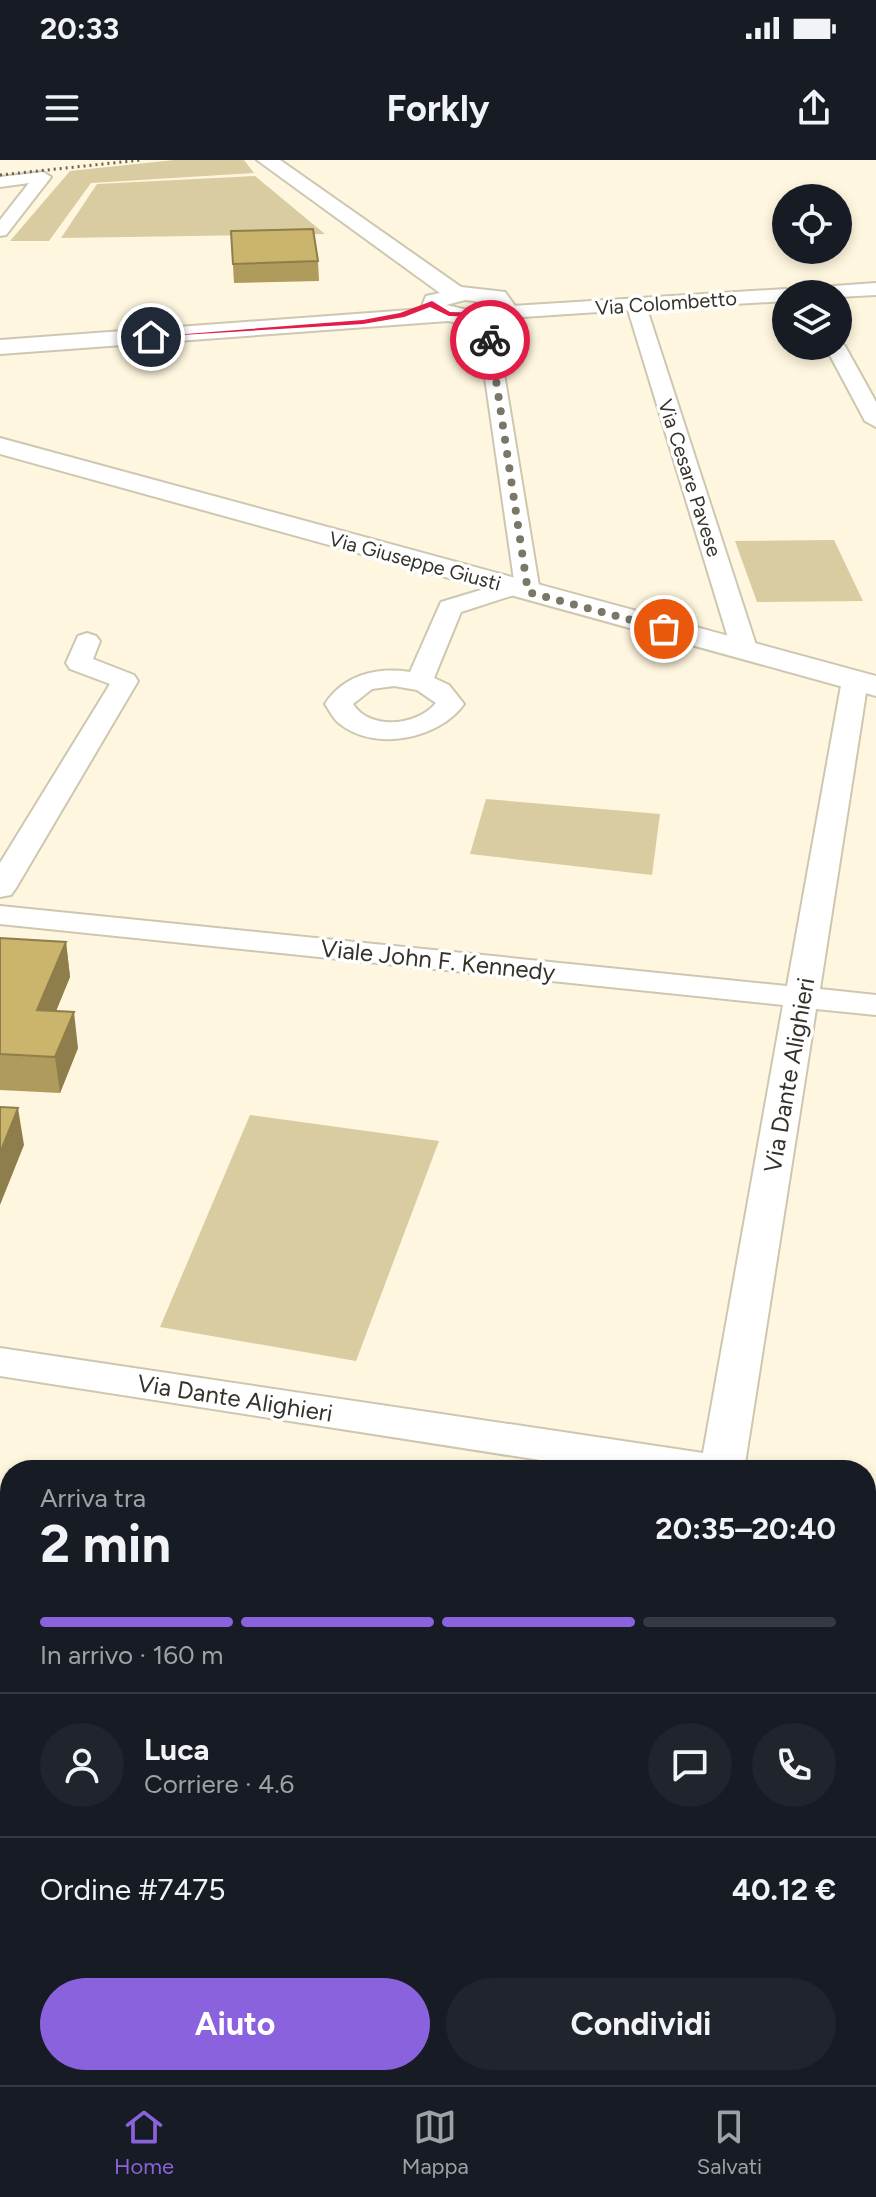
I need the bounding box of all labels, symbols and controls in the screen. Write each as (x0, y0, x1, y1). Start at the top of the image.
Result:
text: 20:33 (40, 10, 119, 47)
icon: menu (40, 86, 84, 130)
icon: share (792, 86, 836, 130)
text: Forkly (386, 87, 490, 130)
map controls (772, 184, 852, 360)
button: locate (772, 184, 852, 264)
button: layers (772, 280, 852, 360)
street label: Via Colombetto (594, 286, 738, 320)
courier (450, 300, 530, 380)
pin (117, 303, 185, 371)
icon: home (129, 315, 173, 359)
icon: bike (468, 318, 512, 362)
street label: Via Cesare Pavese (653, 396, 727, 560)
street label: Via Giuseppe Giusti (326, 527, 504, 595)
pin (630, 595, 698, 663)
icon: bag (642, 607, 686, 651)
street label: Viale John F. Kennedy (319, 933, 557, 987)
street label: Via Dante Alighieri (758, 975, 820, 1175)
street label: Via Dante Alighieri (135, 1368, 335, 1428)
text: Arriva tra (40, 1482, 146, 1514)
text: 20:35–20:40 (655, 1510, 836, 1547)
text: 2 min (40, 1513, 171, 1575)
text: In arrivo · 160 m (40, 1639, 223, 1671)
button: person (40, 1723, 124, 1807)
button: chat (648, 1723, 732, 1807)
button: phone (752, 1723, 836, 1807)
text: Luca (144, 1731, 210, 1768)
text: Corriere · 4.6 (144, 1768, 294, 1800)
text: Ordine #7475 (40, 1871, 225, 1908)
text: 40.12 € (732, 1871, 836, 1908)
button: Aiuto (40, 1978, 430, 2070)
button: Condividi (446, 1978, 836, 2070)
tab: Home (114, 2105, 174, 2180)
tab: Mappa (402, 2105, 469, 2180)
tab: Salvati (697, 2105, 762, 2180)

